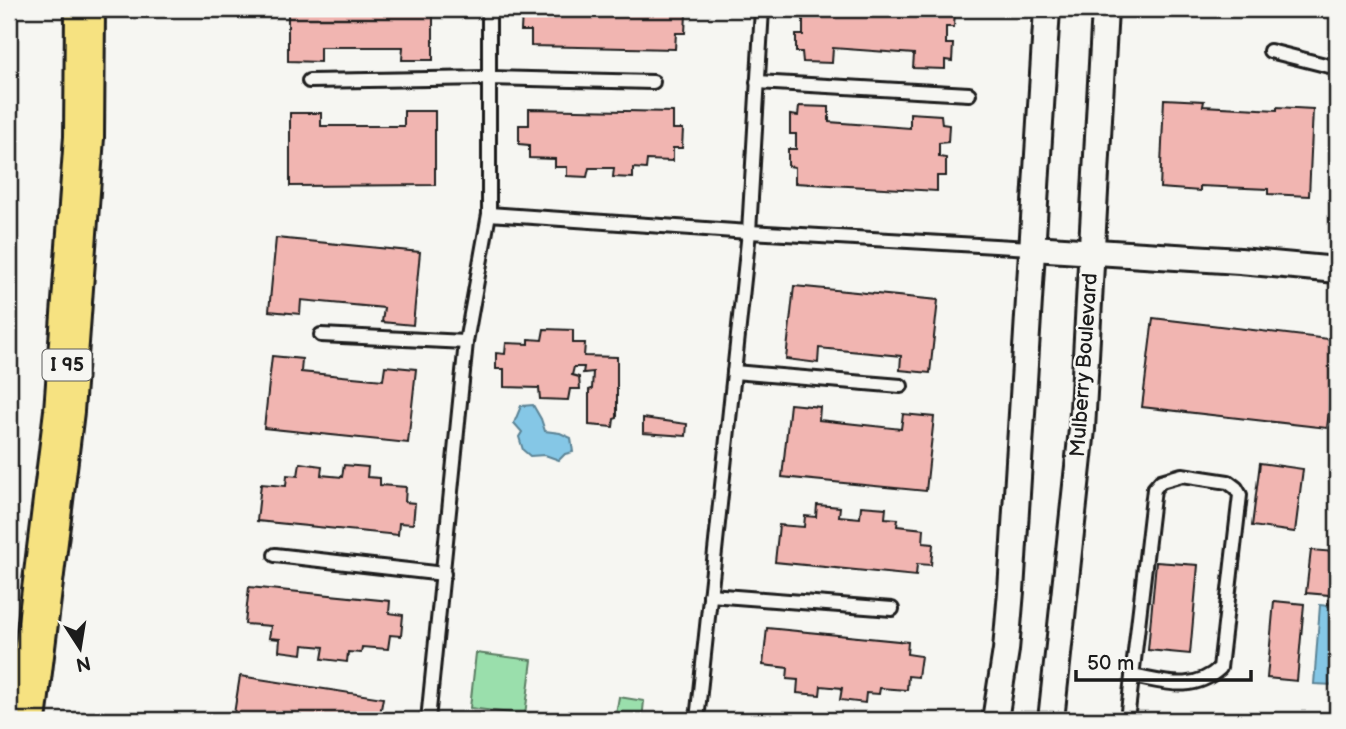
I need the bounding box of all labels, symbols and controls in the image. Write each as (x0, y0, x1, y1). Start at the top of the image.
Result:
street label: Mulberry Boulevard (1065, 272, 1103, 458)
road number: I 95 (42, 350, 92, 380)
north arrow (46, 614, 116, 684)
scale bar (1076, 638, 1252, 682)
text: N (74, 650, 93, 676)
text: 50 m (1087, 651, 1134, 676)

